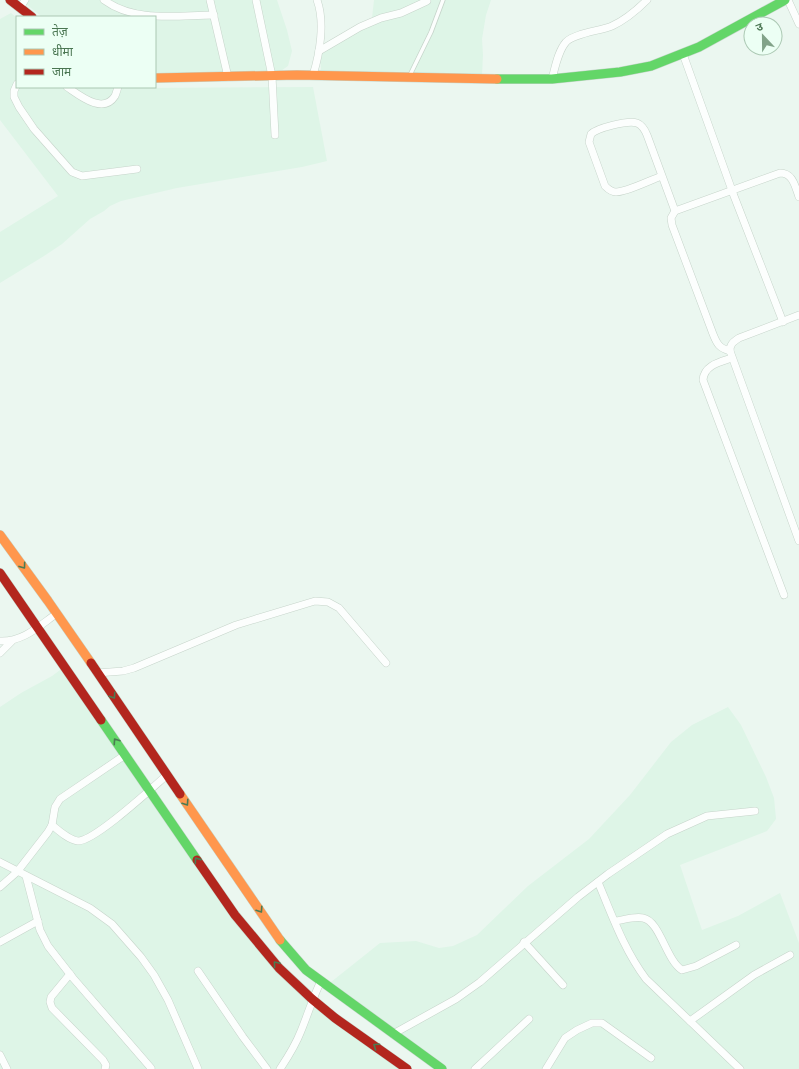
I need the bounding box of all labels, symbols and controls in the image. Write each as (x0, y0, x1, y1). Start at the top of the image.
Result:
legend (16, 16, 156, 88)
north arrow (743, 16, 783, 56)
text: उ (754, 20, 765, 34)
text: तेज़ (52, 24, 69, 39)
text: धीमा (52, 44, 74, 59)
text: जाम (52, 65, 72, 79)
one-way arrow (18, 562, 25, 569)
one-way arrow (108, 692, 116, 699)
one-way arrow (114, 739, 121, 746)
one-way arrow (181, 799, 188, 806)
one-way arrow (195, 858, 202, 865)
one-way arrow (255, 906, 262, 913)
one-way arrow (273, 961, 280, 968)
one-way arrow (373, 1044, 380, 1051)

